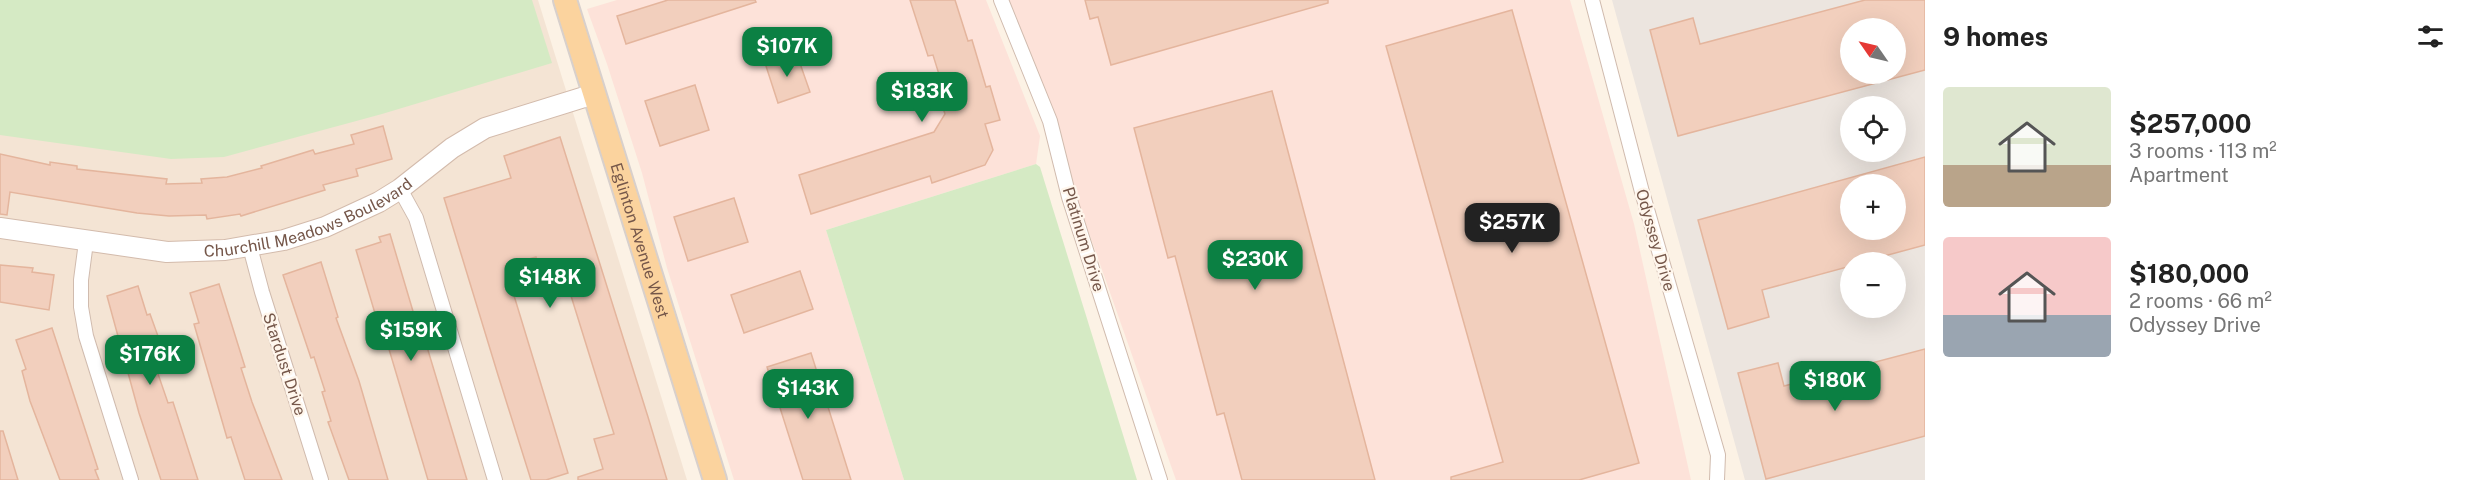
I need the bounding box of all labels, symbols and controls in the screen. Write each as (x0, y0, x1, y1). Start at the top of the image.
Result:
north arrow (1840, 18, 1906, 84)
map controls (1840, 18, 1906, 318)
icon: filters (2414, 20, 2447, 53)
text: 9 homes (1943, 21, 2048, 52)
pin: $107K (745, 27, 829, 78)
text: $107K (756, 34, 818, 58)
pin: $183K (880, 72, 964, 123)
text: $183K (890, 79, 954, 103)
button: locate (1840, 96, 1906, 162)
text: $257,000 (2129, 108, 2251, 139)
icon: home (1991, 111, 2063, 183)
text: 3 rooms · 113 m² (2129, 139, 2277, 163)
street label: Eglinton Avenue West (606, 161, 673, 321)
text: Apartment (2129, 163, 2229, 187)
street label: Churchill Meadows Boulevard (204, 174, 416, 261)
button: + (1840, 174, 1906, 240)
street label: Platinum Drive (1059, 185, 1108, 294)
street label: Odyssey Drive (1632, 187, 1679, 293)
pin: $257K (1470, 203, 1554, 254)
text: $257K (1479, 210, 1545, 234)
pin: $230K (1213, 240, 1297, 291)
text: $230K (1222, 247, 1288, 271)
button: − (1840, 252, 1906, 318)
pin: $148K (508, 258, 592, 309)
text: $180,000 (2129, 258, 2249, 289)
icon: home (1991, 261, 2063, 333)
text: $148K (518, 265, 582, 289)
text: 2 rooms · 66 m² (2129, 289, 2272, 313)
street label: Stardust Drive (259, 310, 310, 418)
pin: $159K (369, 311, 453, 362)
text: Odyssey Drive (2129, 313, 2261, 337)
text: $159K (379, 318, 443, 342)
pin: $176K (108, 335, 192, 386)
text: $176K (119, 342, 181, 366)
pin: $180K (1793, 361, 1877, 412)
text: $180K (1804, 368, 1866, 392)
pin: $143K (766, 369, 850, 420)
text: $143K (777, 376, 839, 400)

